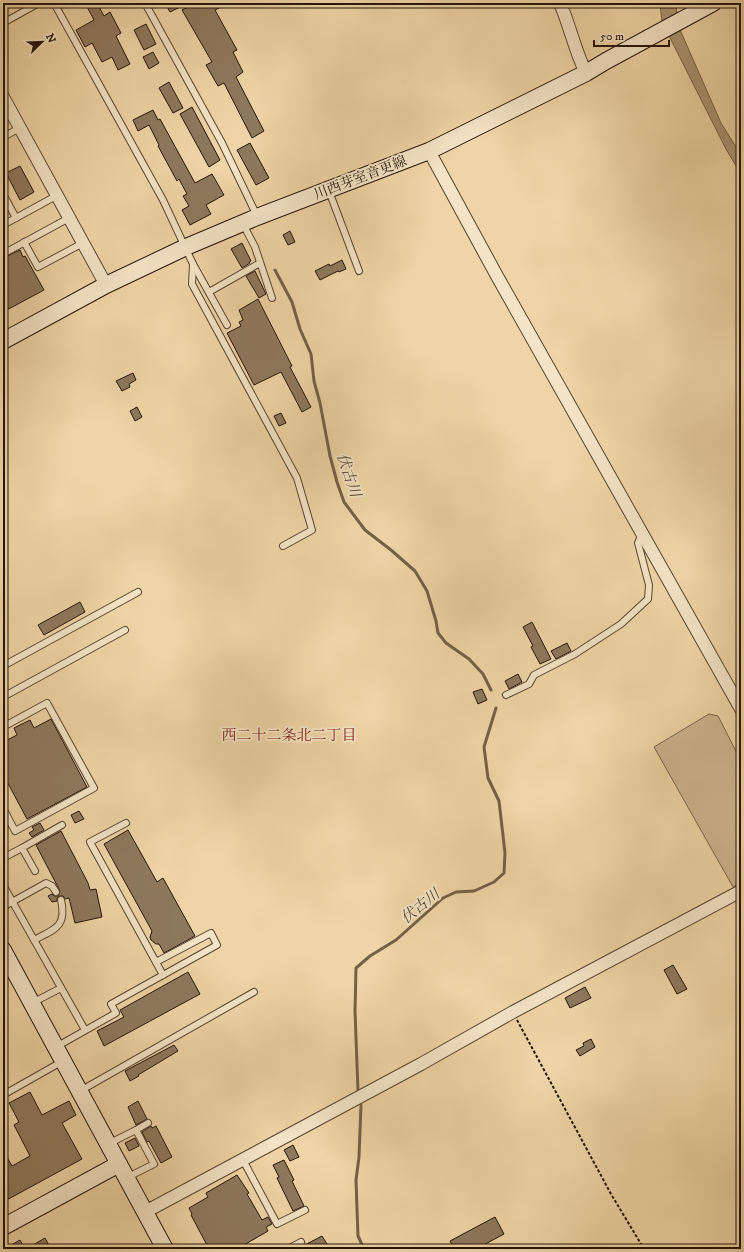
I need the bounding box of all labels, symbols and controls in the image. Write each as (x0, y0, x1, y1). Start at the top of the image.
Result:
north arrow (22, 22, 62, 62)
scale bar (594, 22, 669, 48)
text: 50 m (600, 29, 624, 44)
text: N (42, 32, 58, 45)
street label: 川西芽室音更線 (311, 152, 409, 204)
water label: 伏古川 (332, 451, 365, 501)
district label: 西二十二条北二丁目 (221, 726, 357, 745)
water label: 伏古川 (397, 884, 445, 928)

